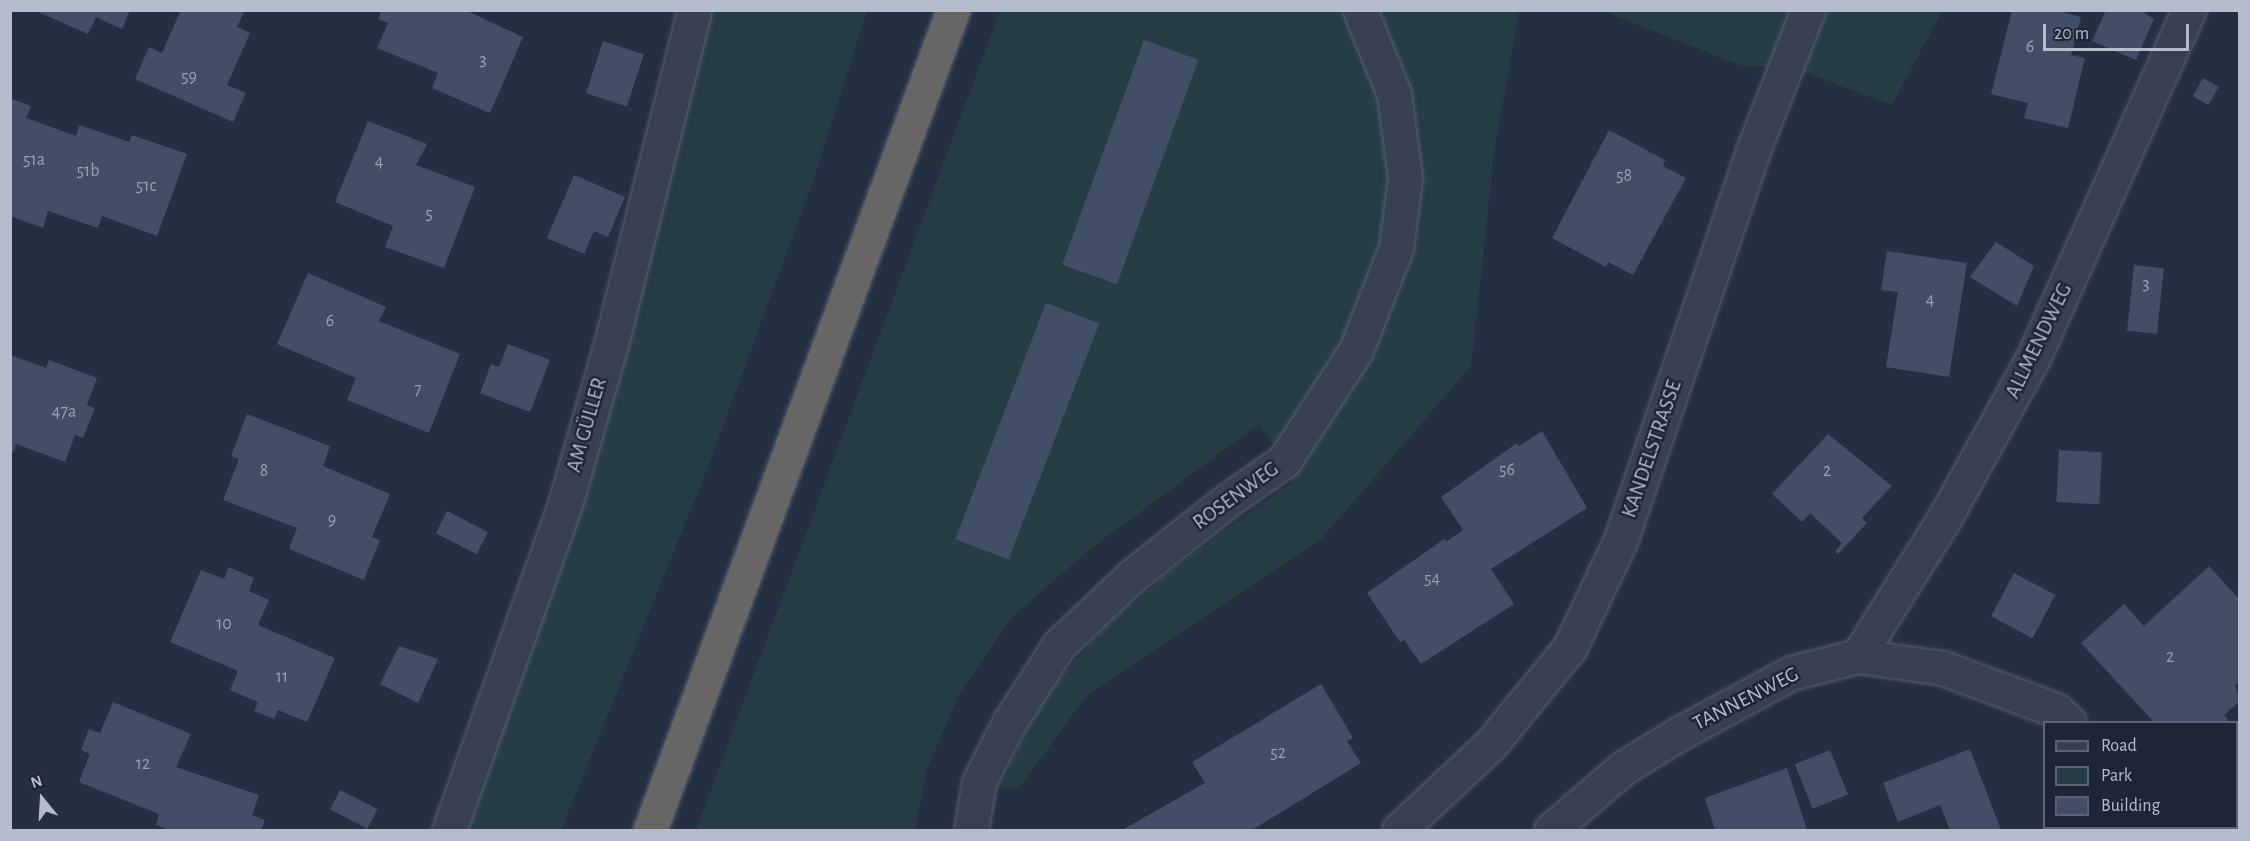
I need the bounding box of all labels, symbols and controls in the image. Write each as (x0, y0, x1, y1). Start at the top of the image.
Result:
scale bar (2046, 12, 2192, 50)
text: 20 m (2054, 25, 2089, 43)
house number: 6 (2026, 36, 2034, 58)
house number: 3 (479, 49, 487, 71)
house number: 59 (181, 66, 197, 88)
house number: 51a (23, 149, 45, 171)
house number: 4 (375, 151, 383, 173)
house number: 51b (77, 160, 99, 182)
house number: 58 (1616, 165, 1632, 187)
house number: 51c (136, 175, 156, 197)
house number: 5 (425, 203, 433, 225)
house number: 3 (2142, 273, 2150, 295)
street label: ALLMENDWEG (2000, 279, 2078, 403)
house number: 4 (1926, 289, 1934, 311)
house number: 6 (326, 310, 334, 332)
street label: AM GÜLLER (561, 375, 613, 475)
street label: KANDELSTRASSE (1617, 377, 1687, 521)
house number: 7 (414, 379, 422, 401)
house number: 47a (52, 401, 76, 423)
street label: ROSENWEG (1188, 456, 1284, 536)
house number: 56 (1499, 459, 1515, 481)
house number: 8 (260, 460, 268, 482)
house number: 2 (1823, 460, 1831, 482)
house number: 9 (328, 509, 336, 531)
house number: 54 (1424, 568, 1440, 590)
house number: 10 (216, 613, 232, 635)
house number: 2 (2166, 646, 2174, 668)
street label: TANNENWEG (1689, 662, 1803, 736)
house number: 11 (276, 666, 288, 688)
legend (2043, 721, 2238, 829)
text: Road (2101, 737, 2137, 755)
house number: 52 (1270, 742, 1286, 764)
house number: 12 (136, 753, 150, 775)
text: Park (2101, 767, 2132, 785)
north arrow (12, 769, 72, 829)
text: N (29, 773, 44, 791)
text: Building (2101, 797, 2160, 815)

